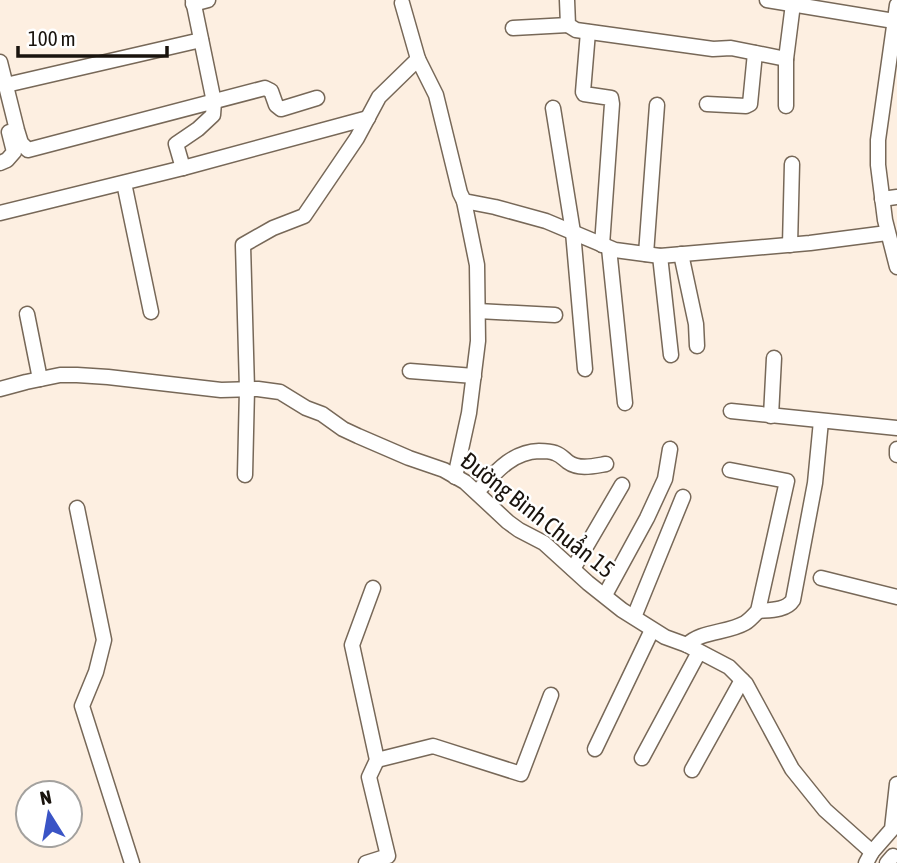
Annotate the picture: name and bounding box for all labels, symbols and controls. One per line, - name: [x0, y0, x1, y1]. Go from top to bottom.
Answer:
- scale bar: [18, 14, 166, 58]
- text: 100 m: [28, 26, 76, 50]
- street label: Đường Bình Chuẩn 15: [456, 445, 622, 583]
- north arrow: [14, 779, 84, 849]
- text: N: [38, 785, 53, 809]

